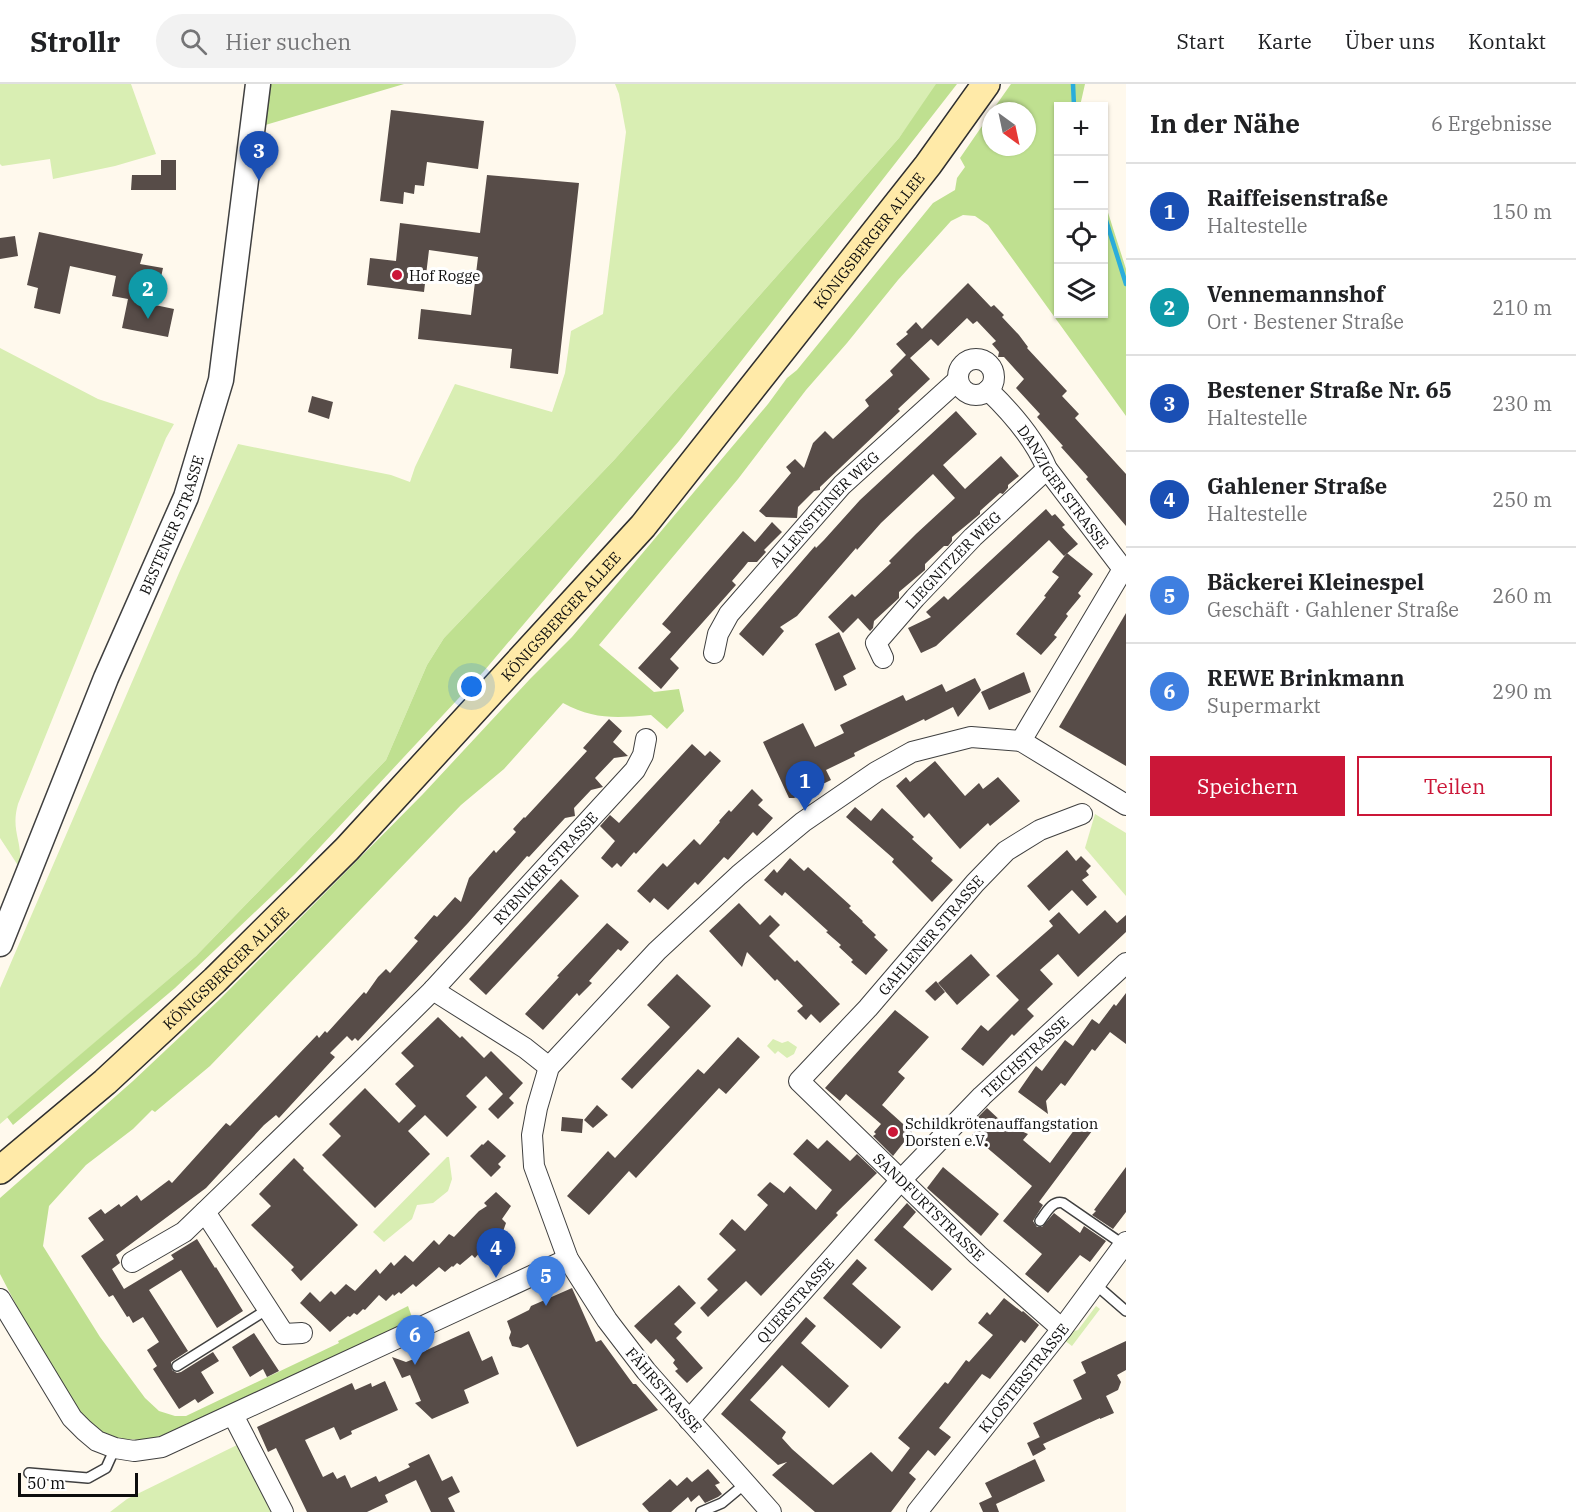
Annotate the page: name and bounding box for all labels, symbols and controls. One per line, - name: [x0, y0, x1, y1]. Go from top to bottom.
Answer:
- search box: [156, 14, 576, 68]
- text: Strollr: [30, 23, 120, 60]
- icon: search: [177, 25, 210, 58]
- text: Hier suchen: [225, 27, 351, 56]
- text: Start: [1176, 27, 1225, 55]
- text: Karte: [1258, 27, 1312, 55]
- text: Über uns: [1345, 27, 1435, 55]
- text: Kontakt: [1468, 27, 1546, 55]
- north arrow: [982, 102, 1036, 156]
- map controls: [1054, 102, 1108, 318]
- button: +: [1054, 102, 1108, 156]
- text: In der Nähe: [1150, 106, 1300, 140]
- text: 6 Ergebnisse: [1431, 110, 1552, 137]
- pin: 3: [240, 132, 278, 181]
- button: −: [1054, 156, 1108, 210]
- street label: KÖNIGSBERGER ALLEE: [809, 168, 928, 312]
- text: Raiffeisenstraße: [1207, 183, 1388, 212]
- text: 1: [1164, 198, 1176, 225]
- text: 150 m: [1492, 198, 1552, 225]
- button: locate: [1054, 210, 1108, 264]
- text: Haltestelle: [1207, 212, 1308, 239]
- button: layers: [1054, 264, 1108, 318]
- place label: Hof Rogge: [409, 266, 480, 285]
- marker: Hof Rogge: [390, 268, 404, 282]
- pin: 2: [128, 270, 168, 319]
- text: Vennemannshof: [1207, 279, 1385, 308]
- text: 2: [1164, 294, 1176, 321]
- text: 210 m: [1492, 294, 1552, 321]
- text: Ort · Bestener Straße: [1207, 308, 1404, 335]
- text: Bestener Straße Nr. 65: [1207, 375, 1452, 404]
- text: 3: [1164, 390, 1176, 417]
- text: 230 m: [1492, 390, 1552, 417]
- text: Haltestelle: [1207, 404, 1308, 431]
- street label: DANZIGER STRASSE: [1014, 421, 1113, 552]
- street label: ALLENSTEINER WEG: [765, 447, 883, 571]
- street label: BESTENER STRASSE: [135, 453, 207, 597]
- text: Gahlener Straße: [1207, 471, 1387, 500]
- text: 4: [1164, 486, 1176, 513]
- text: 250 m: [1492, 486, 1552, 513]
- text: Haltestelle: [1207, 500, 1308, 527]
- street label: LIEGNITZER WEG: [901, 507, 1005, 612]
- street label: KÖNIGSBERGER ALLEE: [497, 547, 624, 685]
- text: Bäckerei Kleinespel: [1207, 567, 1424, 596]
- text: 5: [1164, 582, 1176, 609]
- text: 260 m: [1492, 582, 1552, 609]
- text: Geschäft · Gahlener Straße: [1207, 596, 1459, 623]
- text: REWE Brinkmann: [1207, 663, 1405, 692]
- your location: [457, 672, 486, 701]
- text: 6: [1164, 678, 1176, 705]
- text: 290 m: [1492, 678, 1552, 705]
- text: Supermarkt: [1207, 692, 1321, 719]
- button: Speichern: [1150, 756, 1345, 816]
- button: Teilen: [1357, 756, 1552, 816]
- pin: 1: [786, 762, 824, 811]
- street label: RYBNIKER STRASSE: [489, 808, 601, 928]
- street label: GAHLENER STRASSE: [874, 871, 987, 999]
- street label: KÖNIGSBERGER ALLEE: [158, 903, 293, 1033]
- street label: TEICHSTRASSE: [977, 1012, 1072, 1102]
- place label: Schildkrötenauffangstation Dorsten e.V.: [905, 1114, 1099, 1150]
- marker: Schildkrötenauffangstation Dorsten e.V.: [886, 1125, 900, 1139]
- street label: SANDFURTSTRASSE: [869, 1149, 989, 1265]
- pin: 4: [476, 1228, 516, 1278]
- street label: QUERSTRASSE: [752, 1253, 838, 1347]
- pin: 5: [526, 1256, 566, 1306]
- pin: 6: [396, 1316, 434, 1365]
- street label: KLOSTERSTRASSE: [974, 1319, 1072, 1437]
- street label: FÄHRSTRASSE: [622, 1343, 706, 1437]
- scale bar: [18, 1470, 138, 1498]
- text: 50 m: [27, 1473, 65, 1493]

